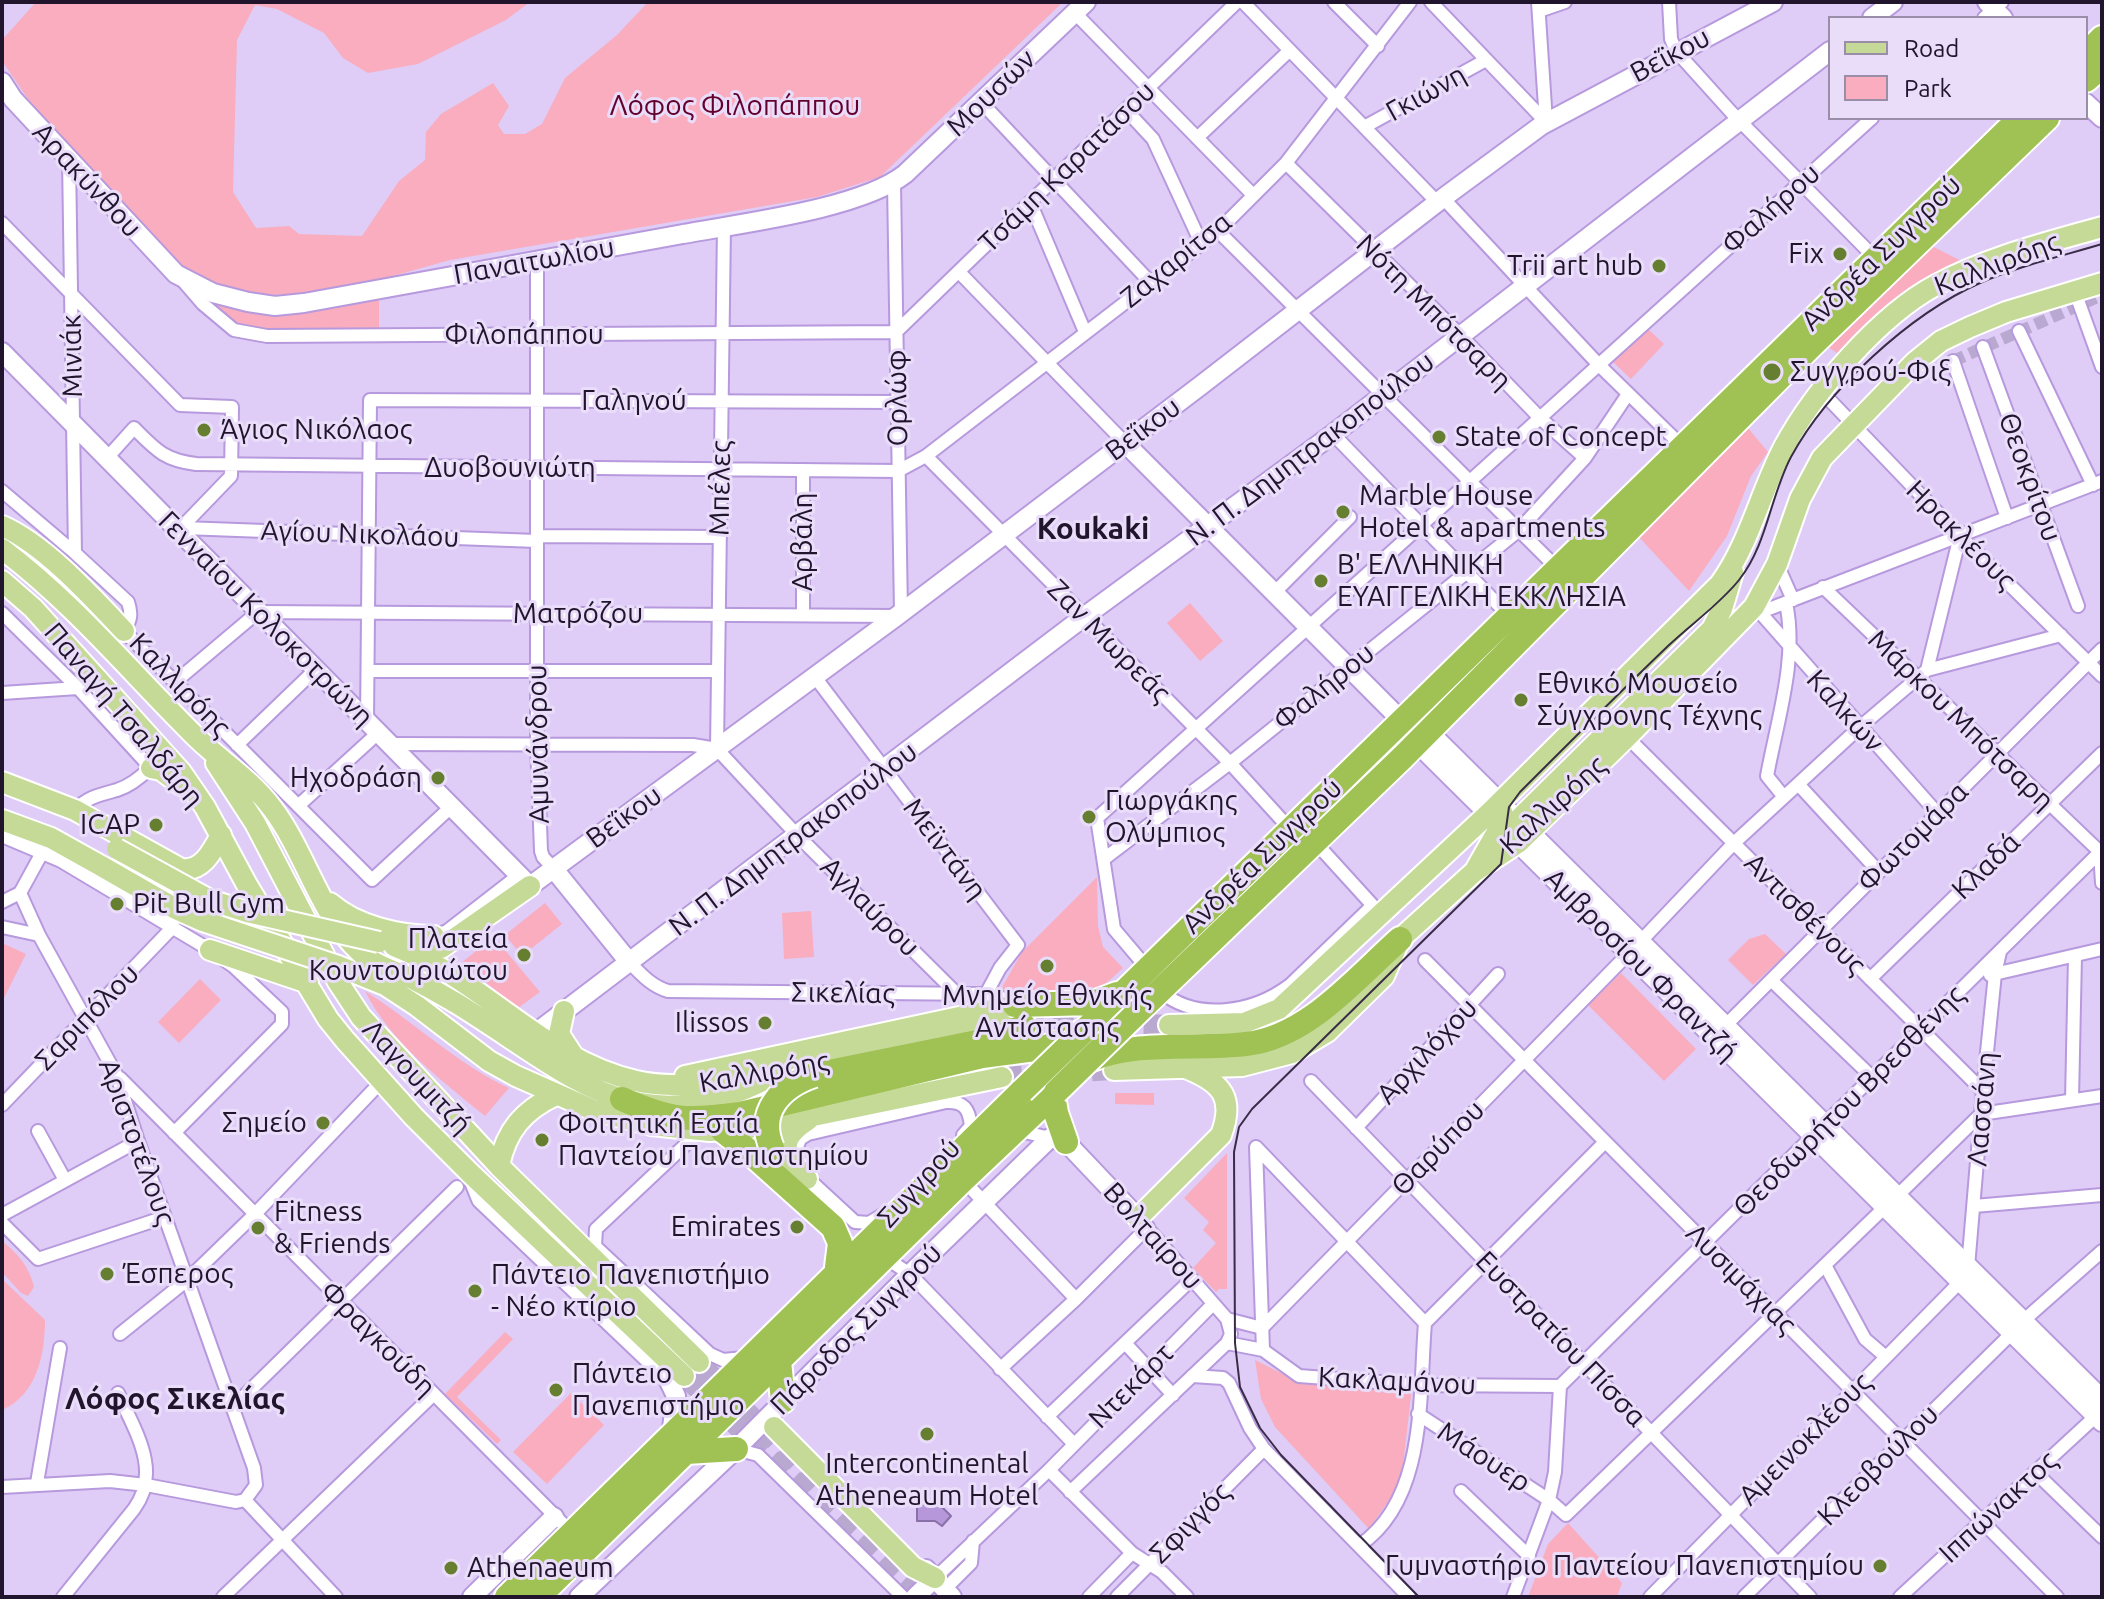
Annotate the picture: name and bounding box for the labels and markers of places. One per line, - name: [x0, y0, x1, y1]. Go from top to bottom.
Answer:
- place label: Fix: [1788, 237, 1824, 271]
- marker: Fix: [1831, 245, 1849, 263]
- place label: Trii art hub: [1507, 249, 1643, 283]
- marker: Trii art hub: [1650, 257, 1668, 275]
- place label: Συγγρού-Φιξ: [1790, 355, 1951, 389]
- marker: Συγγρού-Φιξ: [1761, 361, 1783, 383]
- place label: Άγιος Νικόλαος: [220, 413, 412, 447]
- place label: State of Concept: [1455, 420, 1667, 454]
- marker: Άγιος Νικόλαος: [195, 421, 213, 439]
- marker: State of Concept: [1430, 428, 1448, 446]
- place label: Marble House Hotel & apartments: [1359, 479, 1605, 545]
- marker: Marble House Hotel & apartments: [1334, 503, 1352, 521]
- place label: Β' ΕΛΛΗΝΙΚΗ ΕΥΑΓΓΕΛΙΚΗ ΕΚΚΛΗΣΙΑ: [1337, 548, 1626, 614]
- marker: Β' ΕΛΛΗΝΙΚΗ ΕΥΑΓΓΕΛΙΚΗ ΕΚΚΛΗΣΙΑ: [1312, 572, 1330, 590]
- place label: Εθνικό Μουσείο Σύγχρονης Τέχνης: [1537, 667, 1762, 733]
- marker: Εθνικό Μουσείο Σύγχρονης Τέχνης: [1512, 691, 1530, 709]
- place label: Ηχοδράση: [290, 761, 422, 795]
- marker: Ηχοδράση: [429, 769, 447, 787]
- place label: Γιωργάκης Ολύμπιος: [1105, 784, 1237, 850]
- place label: ICAP: [80, 808, 140, 842]
- marker: Γιωργάκης Ολύμπιος: [1080, 808, 1098, 826]
- marker: ICAP: [147, 816, 165, 834]
- place label: Pit Bull Gym: [133, 887, 285, 921]
- marker: Pit Bull Gym: [108, 895, 126, 913]
- place label: Πλατεία Κουντουριώτου: [309, 922, 508, 988]
- marker: Πλατεία Κουντουριώτου: [515, 946, 533, 964]
- marker: Μνημείο Εθνικής Αντίστασης: [1038, 957, 1056, 975]
- place label: Μνημείο Εθνικής Αντίστασης: [942, 979, 1152, 1045]
- place label: Ilissos: [675, 1006, 749, 1040]
- marker: Ilissos: [756, 1014, 774, 1032]
- place label: Σημείο: [222, 1106, 307, 1140]
- place label: Φοιτητική Εστία Παντείου Πανεπιστημίου: [558, 1107, 869, 1173]
- marker: Σημείο: [314, 1114, 332, 1132]
- marker: Φοιτητική Εστία Παντείου Πανεπιστημίου: [533, 1131, 551, 1149]
- place label: Fitness & Friends: [274, 1195, 390, 1261]
- place label: Emirates: [671, 1210, 781, 1244]
- marker: Emirates: [788, 1218, 806, 1236]
- marker: Fitness & Friends: [249, 1219, 267, 1237]
- place label: Έσπερος: [123, 1257, 233, 1291]
- place label: Πάντειο Πανεπιστήμιο - Νέο κτίριο: [491, 1258, 770, 1324]
- marker: Έσπερος: [98, 1265, 116, 1283]
- marker: Πάντειο Πανεπιστήμιο - Νέο κτίριο: [466, 1282, 484, 1300]
- place label: Πάντειο Πανεπιστήμιο: [572, 1357, 745, 1423]
- marker: Πάντειο Πανεπιστήμιο: [547, 1381, 565, 1399]
- marker: Intercontinental Atheneaum Hotel: [918, 1425, 936, 1443]
- place label: Intercontinental Atheneaum Hotel: [816, 1447, 1038, 1513]
- place label: Γυμναστήριο Παντείου Πανεπιστημίου: [1385, 1549, 1864, 1583]
- place label: Athenaeum: [467, 1551, 614, 1585]
- marker: Γυμναστήριο Παντείου Πανεπιστημίου: [1871, 1557, 1889, 1575]
- marker: Athenaeum: [442, 1559, 460, 1577]

